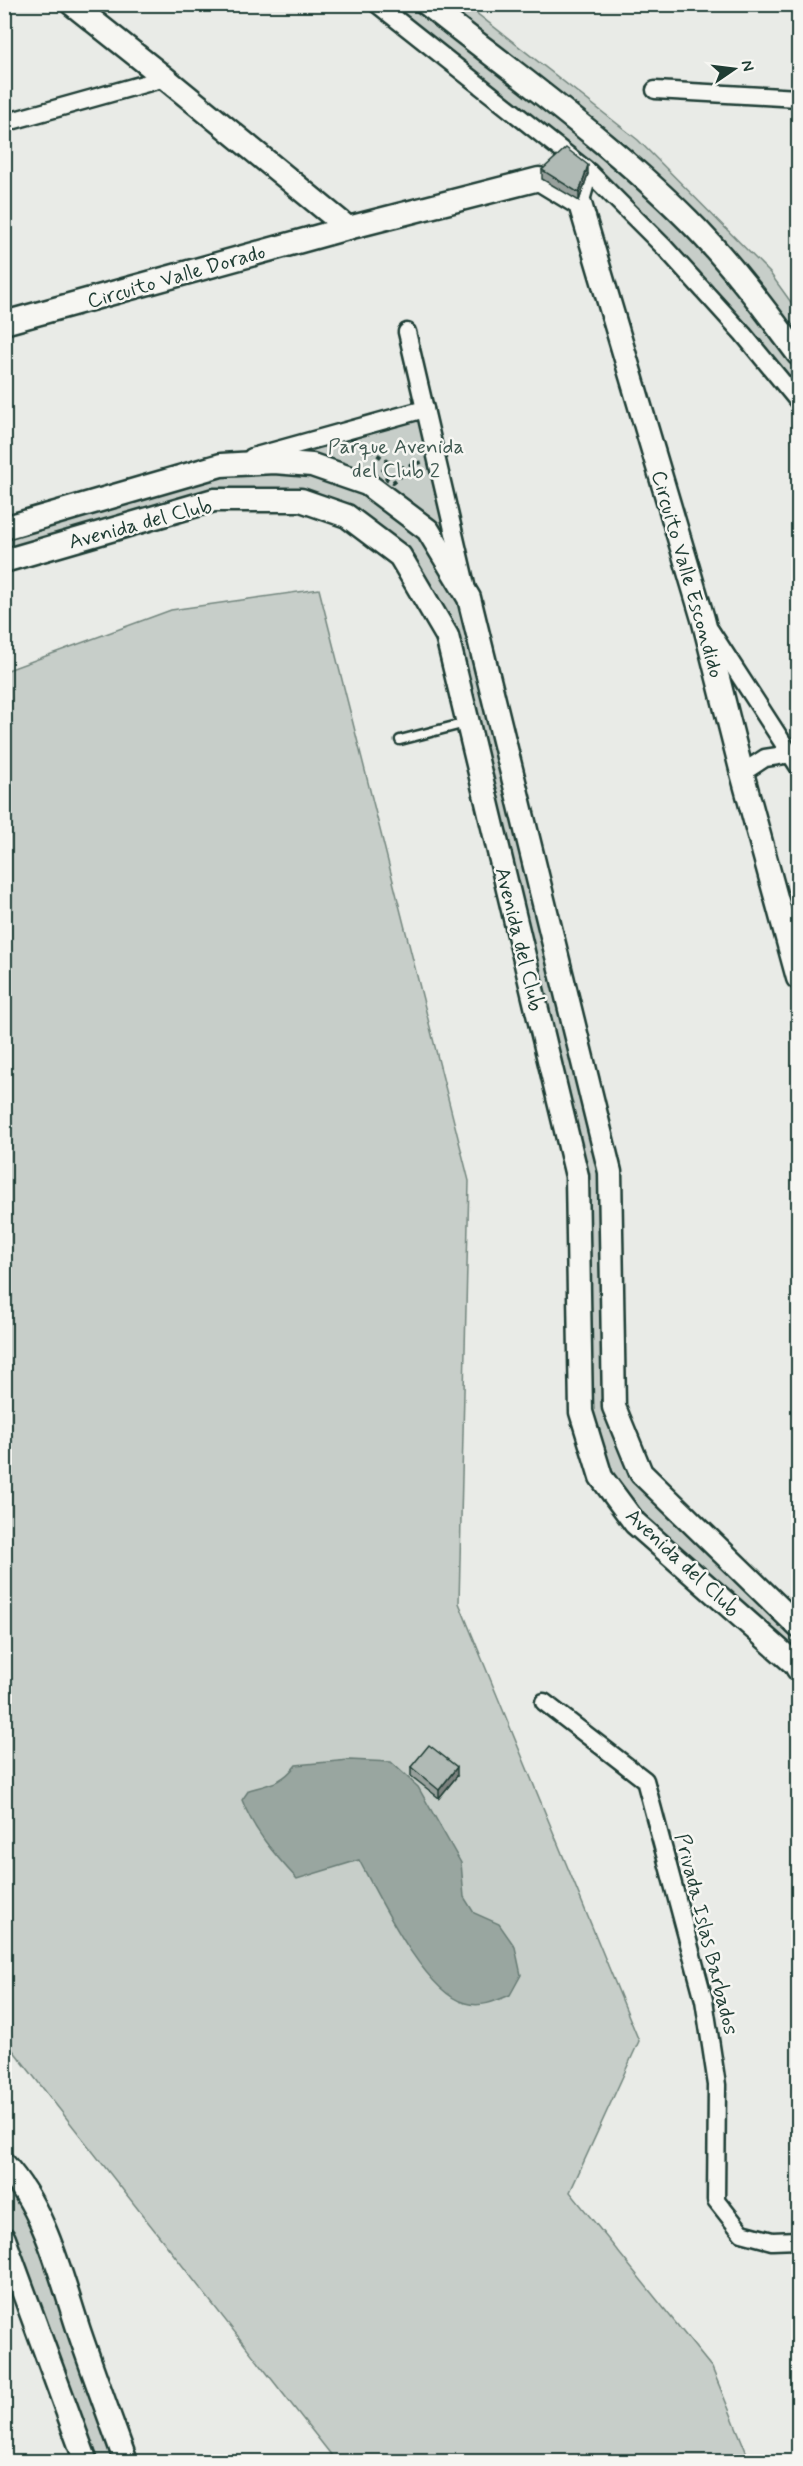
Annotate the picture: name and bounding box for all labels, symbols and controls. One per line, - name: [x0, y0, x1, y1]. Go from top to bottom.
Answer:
- north arrow: [704, 39, 764, 99]
- text: N: [736, 58, 759, 73]
- street label: Circuito Valle Dorado: [84, 238, 269, 316]
- park label: Parque Avenida del Club 2: [328, 433, 464, 485]
- street label: Circuito Valle Escondido: [644, 467, 730, 681]
- street label: Avenida del Club: [66, 491, 215, 557]
- street label: Avenida del Club: [488, 864, 550, 1014]
- street label: Avenida del Club: [619, 1502, 746, 1623]
- street label: Privada Islas Barbados: [667, 1831, 745, 2038]

